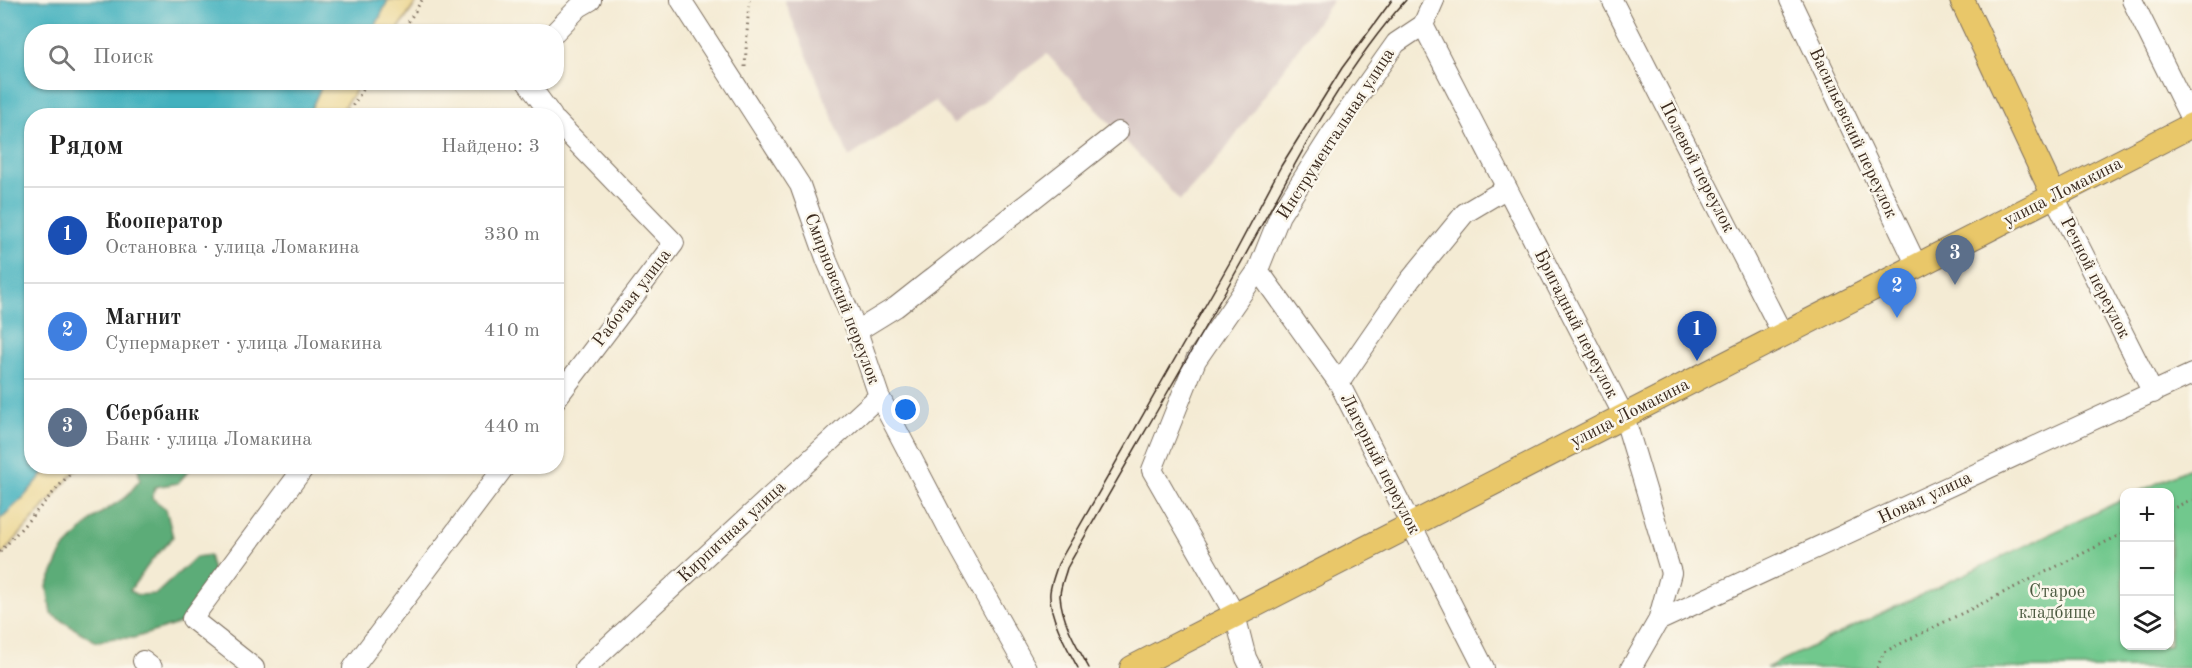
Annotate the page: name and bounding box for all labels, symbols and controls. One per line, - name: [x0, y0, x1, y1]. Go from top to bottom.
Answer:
- search box: [24, 24, 564, 90]
- icon: search: [45, 41, 78, 74]
- street label: Инструментальная улица: [1274, 45, 1398, 223]
- street label: Васильевский переулок: [1806, 45, 1900, 221]
- text: Поиск: [93, 46, 154, 68]
- street label: Полевой переулок: [1656, 99, 1738, 235]
- text: Рядом: [48, 134, 123, 160]
- text: Найдено: 3: [441, 137, 540, 157]
- street label: улица Ломакина: [2001, 154, 2125, 230]
- text: Кооператор: [105, 211, 223, 233]
- street label: Смирновский переулок: [801, 211, 883, 387]
- street label: Речной переулок: [2057, 215, 2133, 341]
- text: 1: [62, 225, 73, 245]
- text: 330 m: [484, 225, 540, 245]
- pin: 3: [1936, 236, 1974, 285]
- text: Остановка · улица Ломакина: [105, 238, 360, 258]
- street label: Рабочая улица: [590, 246, 675, 350]
- street label: Бригадный переулок: [1531, 247, 1621, 401]
- pin: 2: [1878, 268, 1916, 318]
- text: Магнит: [105, 307, 181, 329]
- pin: 1: [1678, 312, 1716, 361]
- text: 2: [62, 321, 73, 341]
- text: 410 m: [484, 321, 540, 341]
- text: Супермаркет · улица Ломакина: [105, 334, 382, 354]
- street label: улица Ломакина: [1568, 375, 1692, 451]
- street label: Лагерный переулок: [1337, 391, 1423, 537]
- your location: [891, 395, 920, 424]
- text: Сбербанк: [105, 403, 199, 425]
- text: 3: [62, 417, 73, 437]
- text: 440 m: [484, 417, 540, 437]
- text: Банк · улица Ломакина: [105, 430, 312, 450]
- street label: Новая улица: [1875, 468, 1975, 528]
- street label: Кирпичная улица: [675, 478, 789, 586]
- map controls: [2120, 488, 2174, 650]
- button: +: [2120, 488, 2174, 542]
- button: −: [2120, 542, 2174, 596]
- park label: Старое кладбище: [2019, 583, 2095, 622]
- button: layers: [2120, 596, 2174, 650]

